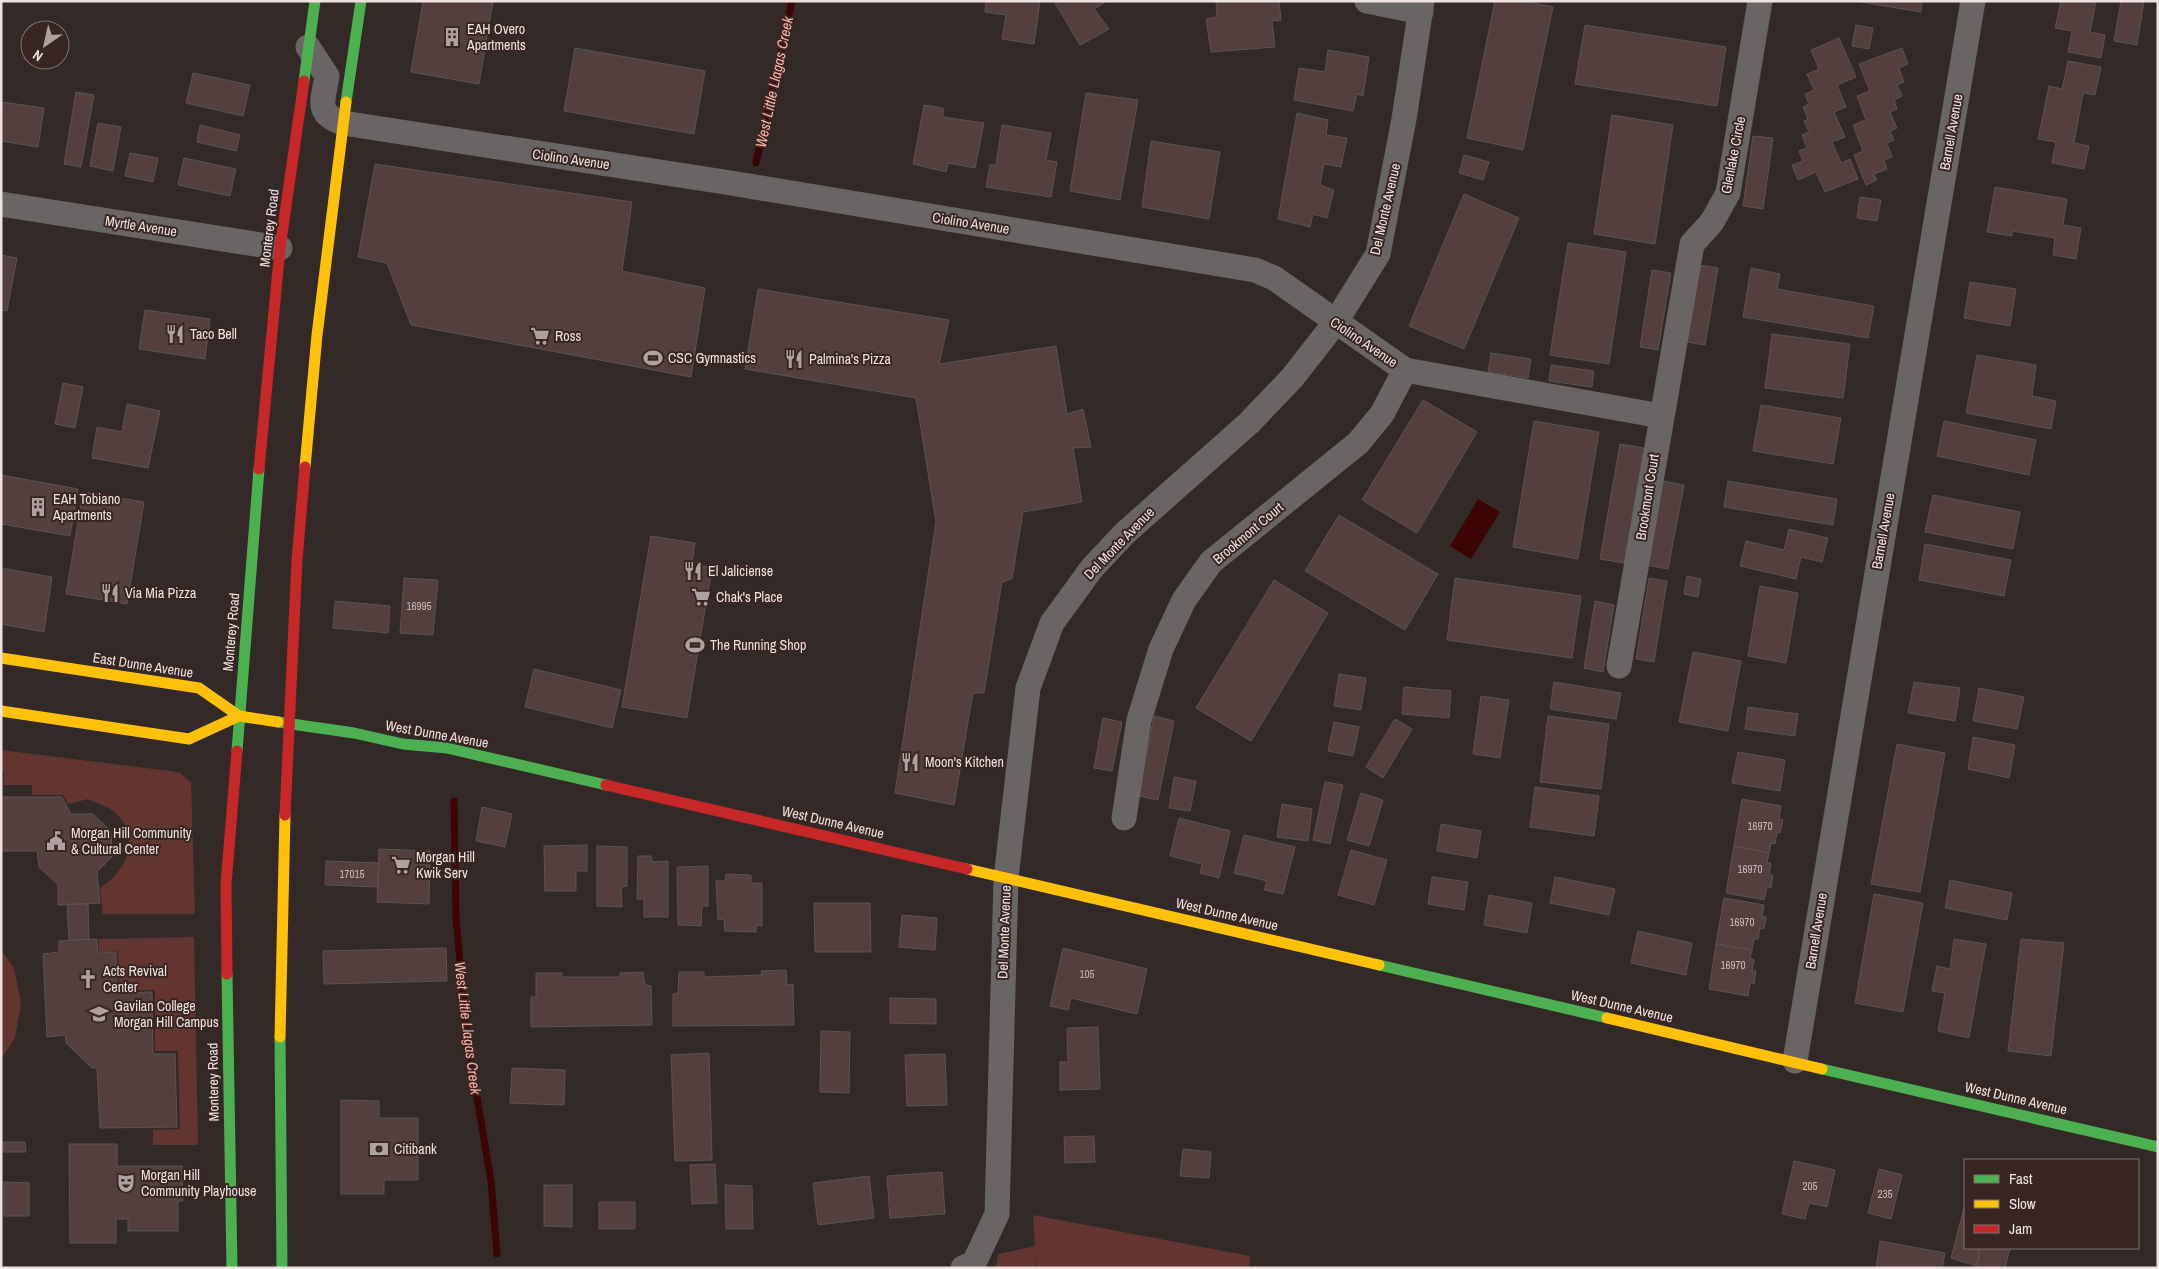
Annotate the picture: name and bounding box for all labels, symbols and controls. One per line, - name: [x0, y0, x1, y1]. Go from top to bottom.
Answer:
- water label: West Little Llagas Creek: [750, 14, 798, 150]
- north arrow: [20, 20, 70, 70]
- place label: EAH Overo Apartments: [466, 20, 526, 54]
- building icon: EAH Overo Apartments: [441, 26, 463, 48]
- text: N: [29, 46, 46, 66]
- street label: Barnell Avenue: [1935, 93, 1967, 171]
- street label: Glenlake Circle: [1717, 115, 1749, 195]
- street label: Ciolino Avenue: [531, 145, 611, 173]
- street label: Del Monte Avenue: [1366, 161, 1404, 257]
- street label: Monterey Road: [255, 188, 283, 268]
- street label: Ciolino Avenue: [931, 208, 1011, 238]
- street label: Myrtle Avenue: [104, 211, 178, 241]
- street label: Ciolino Avenue: [1327, 313, 1401, 371]
- restaurant icon: Taco Bell: [164, 323, 186, 345]
- place label: Taco Bell: [190, 325, 237, 343]
- supermarket icon: Ross: [529, 325, 551, 347]
- place label: Ross: [555, 327, 581, 345]
- sports icon: CSC Gymnastics: [642, 347, 664, 369]
- restaurant icon: Palmina's Pizza: [783, 348, 805, 370]
- place label: CSC Gymnastics: [668, 349, 756, 367]
- place label: Palmina's Pizza: [809, 350, 892, 368]
- street label: Brookmont Court: [1631, 453, 1663, 541]
- place label: EAH Tobiano Apartments: [52, 490, 120, 524]
- street label: Barnell Avenue: [1867, 492, 1899, 570]
- building icon: EAH Tobiano Apartments: [27, 496, 49, 518]
- street label: Brookmont Court: [1209, 498, 1287, 568]
- street label: Del Monte Avenue: [1080, 503, 1158, 583]
- restaurant icon: El Jaliciense: [682, 560, 704, 582]
- place label: El Jaliciense: [708, 562, 773, 580]
- restaurant icon: Via Mia Pizza: [99, 582, 121, 604]
- place label: Via Mia Pizza: [125, 584, 197, 602]
- supermarket icon: Chak's Place: [690, 586, 712, 608]
- place label: Chak's Place: [716, 588, 783, 606]
- street label: Monterey Road: [219, 592, 243, 672]
- house number: 16995: [406, 599, 432, 613]
- sports icon: The Running Shop: [684, 634, 706, 656]
- place label: The Running Shop: [710, 636, 806, 654]
- street label: East Dunne Avenue: [92, 648, 194, 682]
- street label: West Dunne Avenue: [384, 716, 490, 752]
- restaurant icon: Moon's Kitchen: [899, 751, 921, 773]
- place label: Moon's Kitchen: [925, 753, 1004, 771]
- street label: West Dunne Avenue: [780, 802, 886, 842]
- house number: 16970: [1747, 819, 1773, 833]
- place label: Morgan Hill Community & Cultural Center: [71, 824, 192, 858]
- public building icon: Morgan Hill Community & Cultural Center: [45, 830, 67, 852]
- place label: Morgan Hill Kwik Serv: [416, 848, 475, 882]
- supermarket icon: Morgan Hill Kwik Serv: [390, 854, 412, 876]
- house number: 16970: [1737, 862, 1763, 876]
- house number: 17015: [339, 867, 365, 881]
- street label: Del Monte Avenue: [993, 885, 1015, 979]
- street label: Barnell Avenue: [1801, 892, 1831, 970]
- street label: West Dunne Avenue: [1174, 894, 1280, 934]
- house number: 16970: [1729, 915, 1755, 929]
- house number: 16970: [1720, 958, 1746, 972]
- water label: West Little Llagas Creek: [449, 960, 487, 1096]
- place label: Acts Revival Center: [102, 962, 167, 996]
- house number: 105: [1079, 967, 1095, 981]
- church icon: Acts Revival Center: [77, 968, 99, 990]
- street label: West Dunne Avenue: [1569, 986, 1675, 1026]
- place label: Gavilan College Morgan Hill Campus: [114, 997, 219, 1031]
- school or university icon: Gavilan College Morgan Hill Campus: [88, 1003, 110, 1025]
- street label: Monterey Road: [203, 1043, 223, 1121]
- street label: West Dunne Avenue: [1963, 1078, 2069, 1118]
- bank icon: Citibank: [368, 1138, 390, 1160]
- place label: Citibank: [394, 1140, 437, 1158]
- legend: [1964, 1159, 2139, 1249]
- place label: Morgan Hill Community Playhouse: [141, 1166, 257, 1200]
- text: Fast: [2009, 1168, 2033, 1189]
- theatre icon: Morgan Hill Community Playhouse: [115, 1172, 137, 1194]
- house number: 205: [1802, 1179, 1818, 1193]
- house number: 235: [1877, 1187, 1893, 1201]
- text: Slow: [2009, 1193, 2036, 1214]
- text: Jam: [2009, 1218, 2032, 1239]

